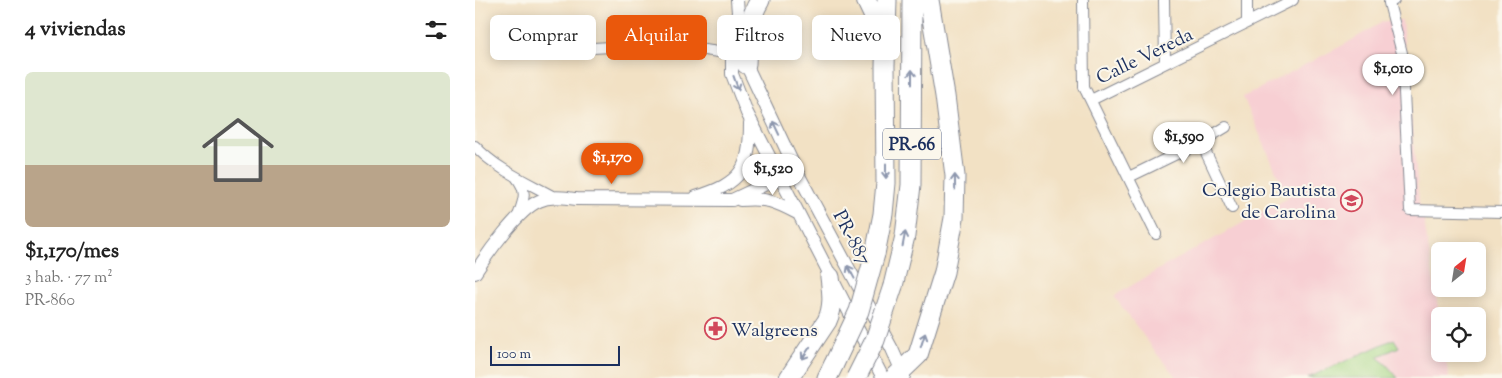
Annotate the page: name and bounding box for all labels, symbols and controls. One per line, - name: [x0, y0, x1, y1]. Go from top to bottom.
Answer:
- text: 4 viviendas: [25, 15, 126, 45]
- chip: Comprar: [490, 15, 596, 60]
- chip: Alquilar: [606, 15, 707, 60]
- chip: Filtros: [717, 15, 802, 60]
- chip: Nuevo: [812, 15, 900, 60]
- icon: filters: [422, 16, 450, 44]
- street label: Calle Vereda: [1092, 22, 1198, 92]
- pin: $1,010: [1352, 54, 1434, 96]
- text: $1,010: [1373, 58, 1413, 81]
- one-way arrow: [907, 69, 917, 85]
- one-way arrow: [732, 75, 741, 90]
- icon: home: [193, 105, 283, 195]
- one-way arrow: [771, 121, 780, 136]
- pin: $1,590: [1143, 121, 1225, 164]
- text: $1,590: [1164, 126, 1204, 149]
- road number: PR-66: [883, 128, 941, 160]
- pin: $1,170: [571, 142, 653, 185]
- text: $1,170: [592, 147, 632, 170]
- pin: $1,520: [732, 154, 814, 196]
- text: $1,520: [753, 158, 793, 181]
- one-way arrow: [881, 162, 891, 179]
- one-way arrow: [950, 174, 960, 190]
- place label: Colegio Bautista de Carolina: [1202, 178, 1336, 227]
- school or university icon: Colegio Bautista de Carolina: [1340, 188, 1364, 212]
- street label: PR-887: [825, 206, 877, 271]
- one-way arrow: [900, 231, 909, 247]
- text: $1,170/mes: [25, 237, 119, 267]
- north arrow: [1431, 242, 1486, 298]
- map controls: [1431, 242, 1486, 362]
- one-way arrow: [845, 266, 855, 280]
- text: 3 hab. · 77 m²: [25, 267, 113, 290]
- text: PR-860: [25, 290, 75, 313]
- button: locate: [1431, 307, 1486, 362]
- pharmacy icon: Walgreens: [703, 317, 727, 341]
- place label: Walgreens: [731, 318, 818, 345]
- one-way arrow: [918, 332, 928, 348]
- scale bar: [490, 343, 620, 366]
- text: 100 m: [497, 345, 531, 365]
- one-way arrow: [801, 346, 811, 360]

